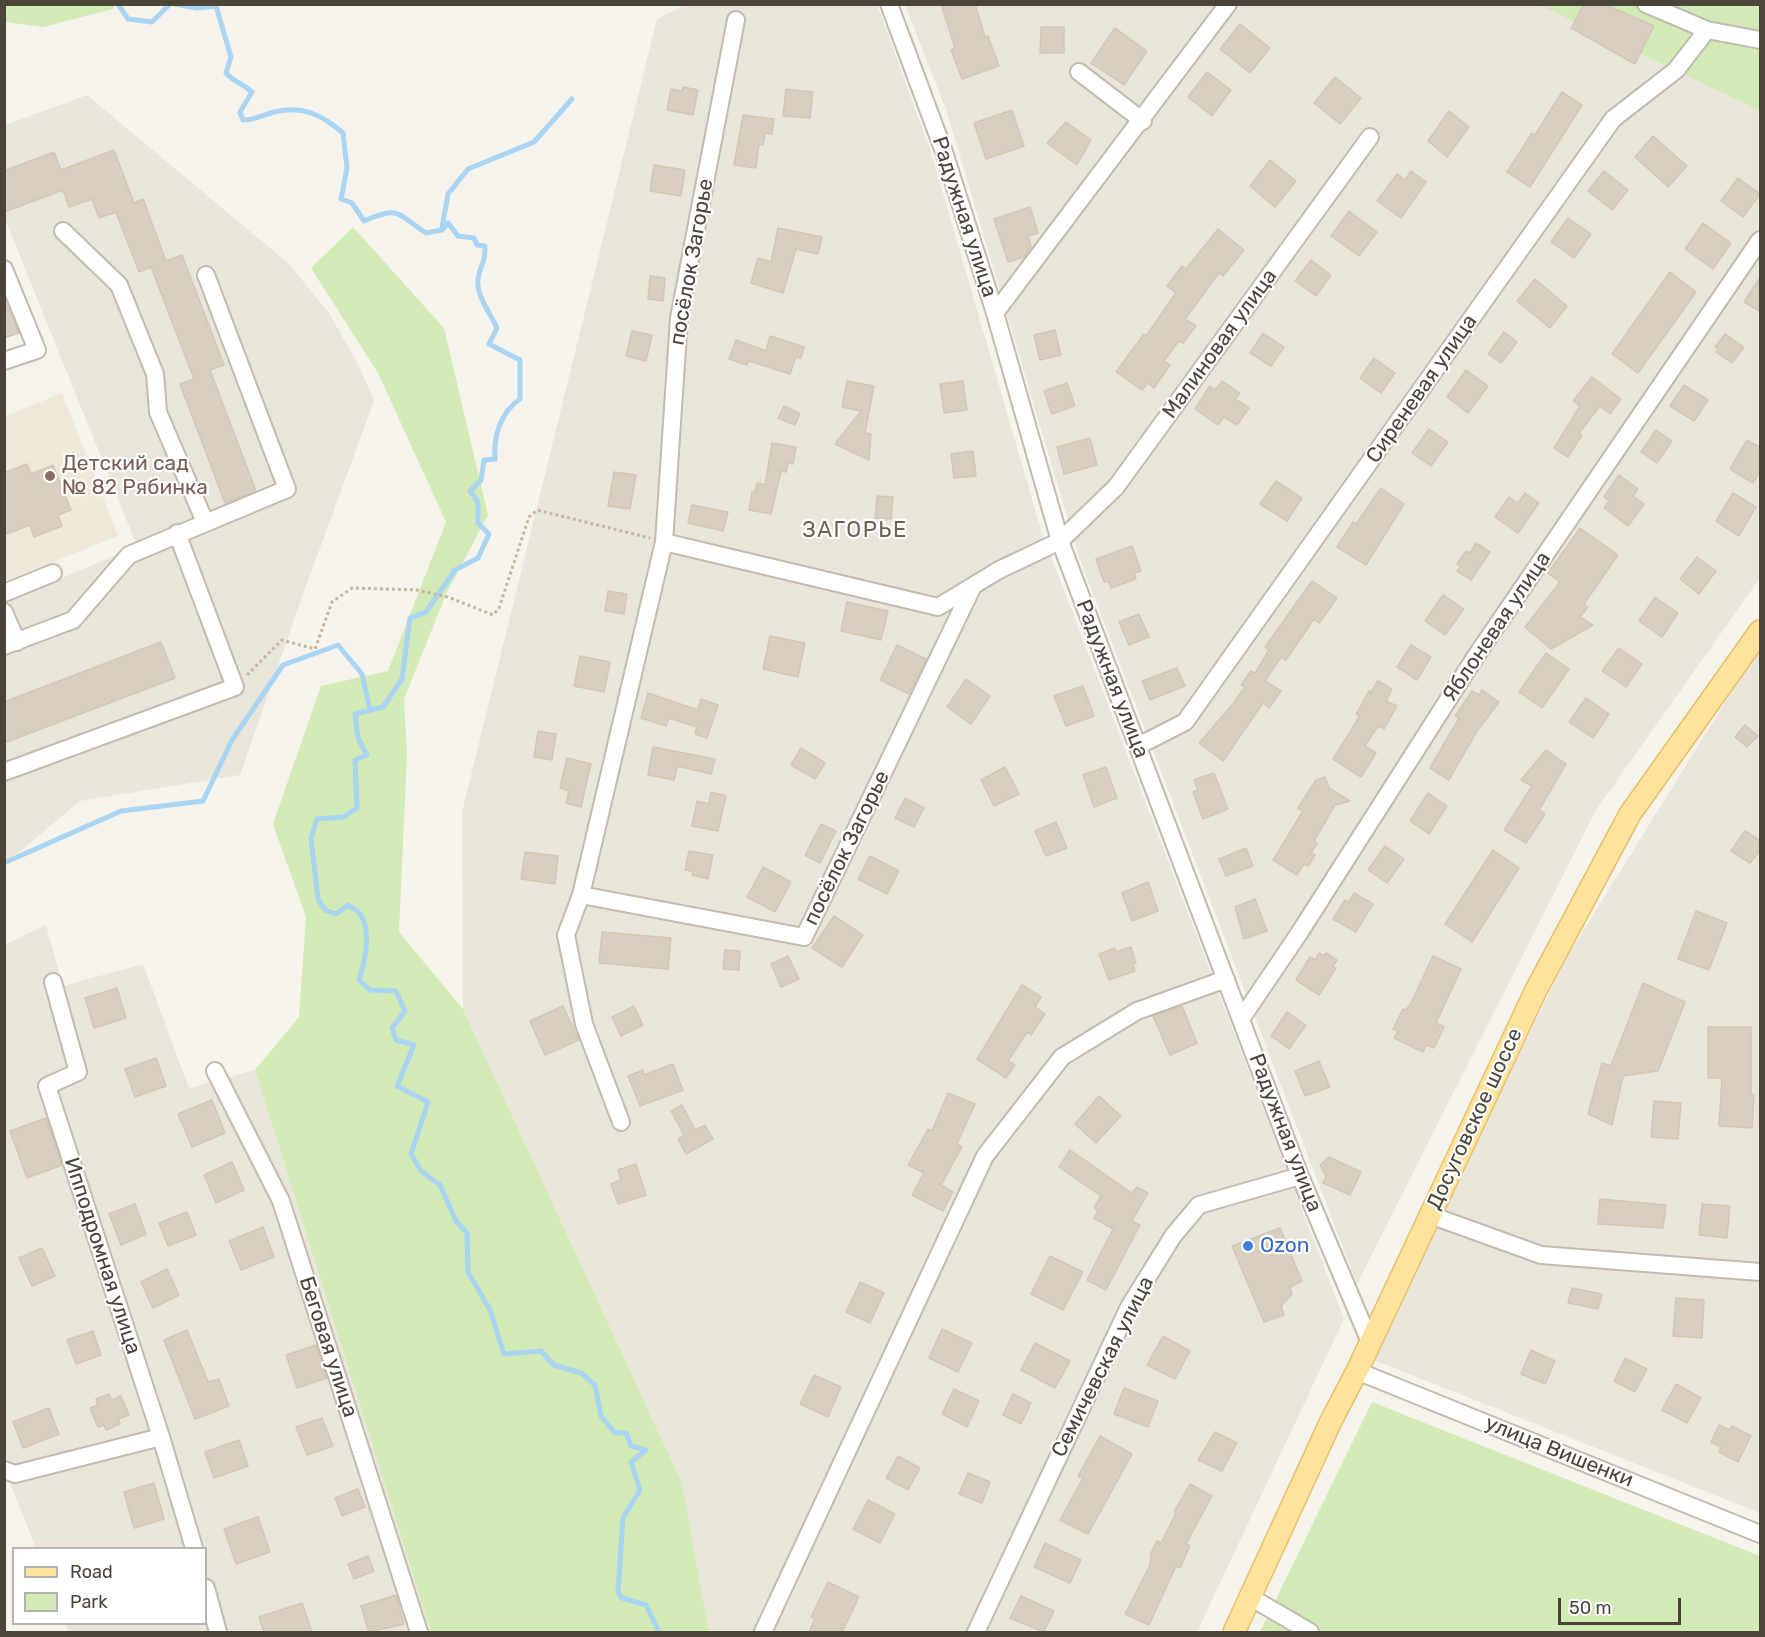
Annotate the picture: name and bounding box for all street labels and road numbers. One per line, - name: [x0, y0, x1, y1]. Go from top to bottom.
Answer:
- street label: Радужная улица: [926, 134, 1002, 300]
- street label: посёлок Загорье: [665, 177, 719, 347]
- street label: Малиновая улица: [1157, 264, 1283, 424]
- street label: Сиреневая улица: [1361, 310, 1483, 468]
- street label: Яблоневая улица: [1438, 547, 1556, 707]
- street label: Радужная улица: [1070, 596, 1154, 762]
- street label: посёлок Загорье: [799, 767, 895, 929]
- street label: Досуговское шоссе: [1422, 1024, 1528, 1214]
- street label: Радужная улица: [1243, 1050, 1327, 1216]
- street label: Ипподромная улица: [58, 1154, 146, 1358]
- street label: Семичевская улица: [1047, 1272, 1159, 1462]
- street label: Беговая улица: [293, 1273, 363, 1421]
- street label: улица Вишенки: [1481, 1411, 1637, 1493]

